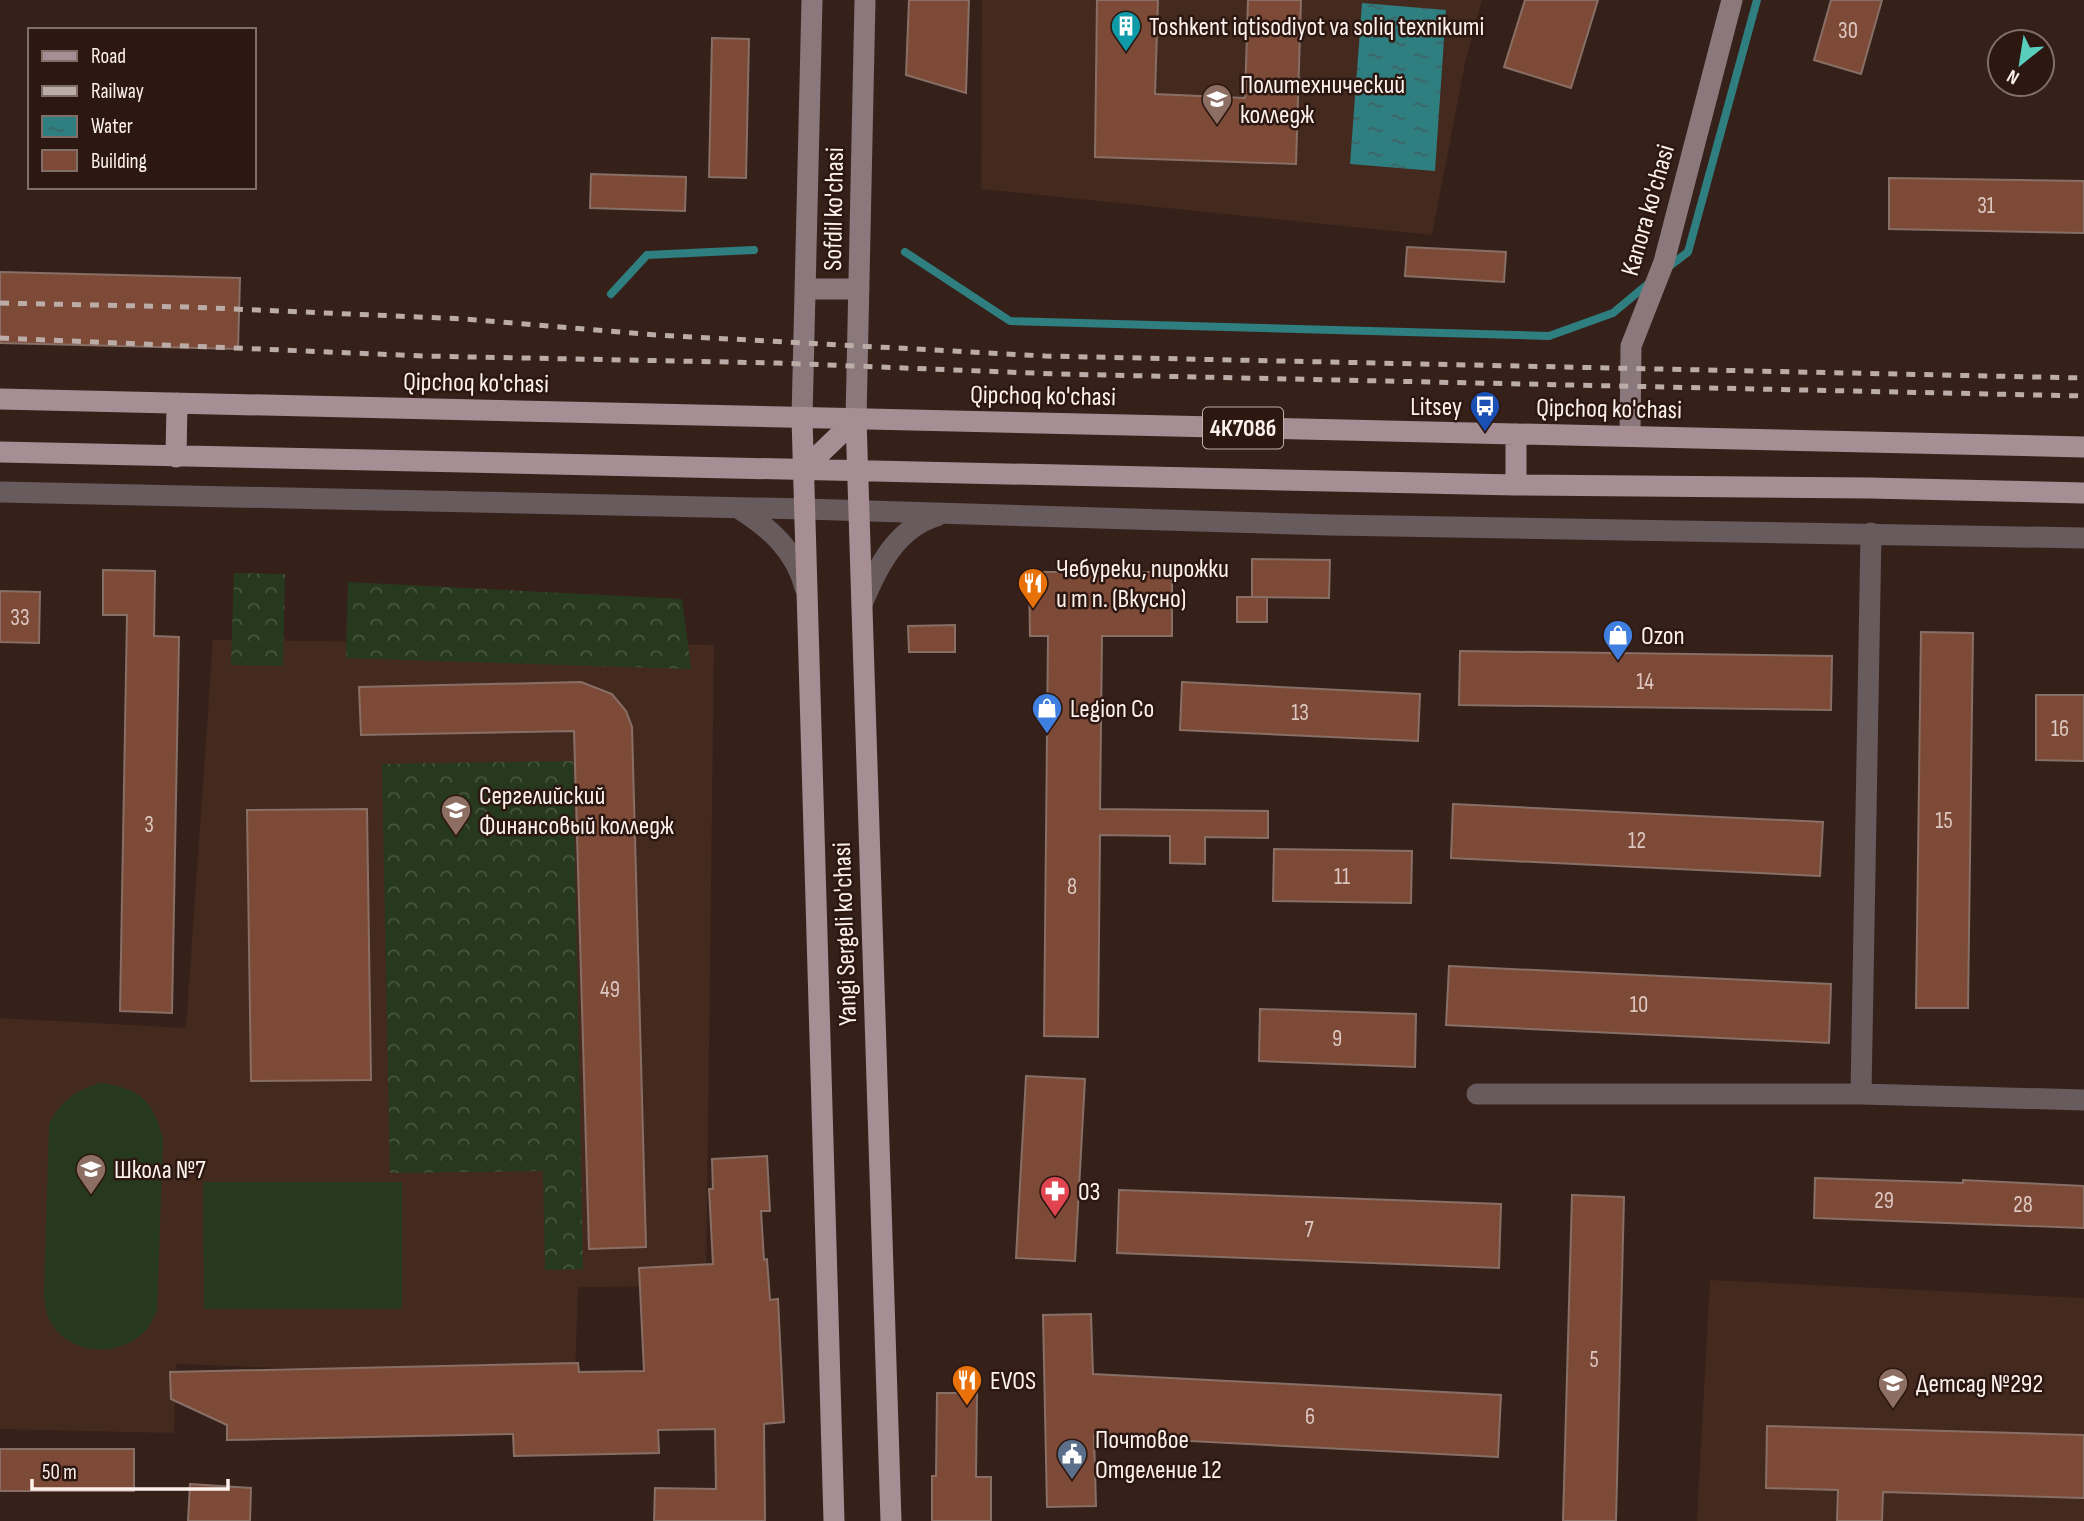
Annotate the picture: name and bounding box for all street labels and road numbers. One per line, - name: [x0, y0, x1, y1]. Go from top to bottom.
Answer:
- street label: Kanora ko'chasi: [1615, 141, 1682, 279]
- street label: Sofdil ko'chasi: [818, 147, 851, 271]
- street label: Qipchoq ko'chasi: [403, 367, 549, 400]
- street label: Qipchoq ko'chasi: [970, 380, 1116, 413]
- street label: Qipchoq ko'chasi: [1536, 393, 1682, 426]
- road number: 4К708б: [1203, 408, 1283, 448]
- street label: Yangi Sergeli ko'chasi: [827, 842, 864, 1026]

